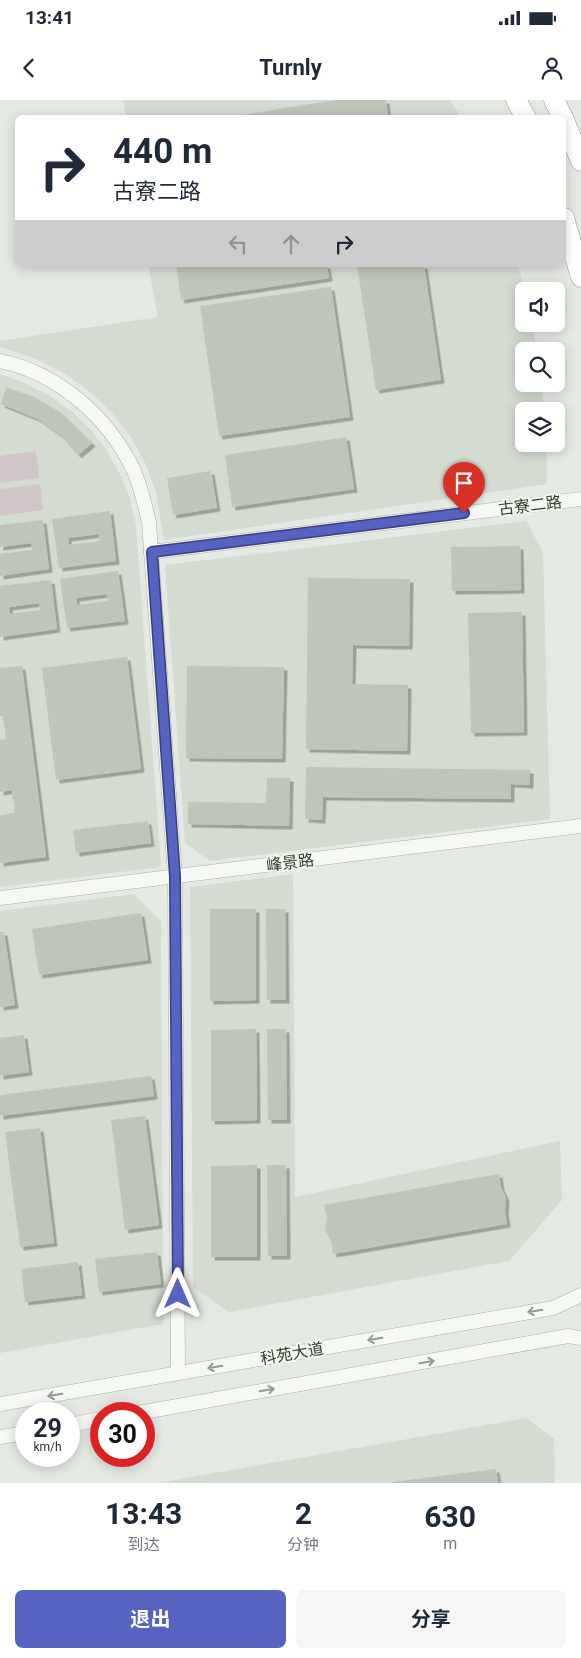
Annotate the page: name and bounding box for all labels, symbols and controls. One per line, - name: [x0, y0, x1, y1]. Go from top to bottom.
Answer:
- text: 13:41: [25, 6, 74, 29]
- icon: back: [15, 54, 43, 82]
- icon: person: [538, 54, 566, 82]
- text: Turnly: [259, 55, 322, 80]
- text: 440 m: [113, 131, 212, 172]
- icon: right: [30, 135, 95, 200]
- text: 古寮二路: [113, 179, 201, 204]
- icon: left: [224, 230, 252, 258]
- icon: ahead: [277, 230, 305, 258]
- icon: right: [330, 230, 358, 258]
- map controls: [515, 282, 565, 452]
- button: sound: [515, 282, 565, 332]
- button: search: [515, 342, 565, 392]
- button: layers: [515, 402, 565, 452]
- pin: [443, 462, 485, 513]
- icon: arrive: [450, 469, 478, 497]
- street label: 古寮二路: [497, 492, 563, 519]
- street label: 峰景路: [265, 850, 315, 875]
- position arrow: [151, 1267, 203, 1319]
- one-way arrow: [528, 1306, 544, 1316]
- one-way arrow: [368, 1334, 384, 1344]
- street label: 科苑大道: [259, 1339, 325, 1368]
- one-way arrow: [419, 1356, 435, 1366]
- one-way arrow: [208, 1362, 224, 1372]
- one-way arrow: [259, 1385, 275, 1395]
- one-way arrow: [47, 1390, 63, 1400]
- speed limit sign: 30: [90, 1402, 155, 1467]
- text: 29: [33, 1414, 62, 1443]
- text: km/h: [33, 1440, 62, 1454]
- text: 13:43: [105, 1496, 182, 1531]
- text: 2: [295, 1496, 312, 1531]
- text: 630: [424, 1499, 476, 1534]
- text: m: [443, 1534, 457, 1553]
- text: 到达: [128, 1535, 160, 1554]
- text: 分钟: [287, 1535, 319, 1554]
- button: 退出: [15, 1590, 286, 1648]
- button: 分享: [296, 1590, 566, 1648]

